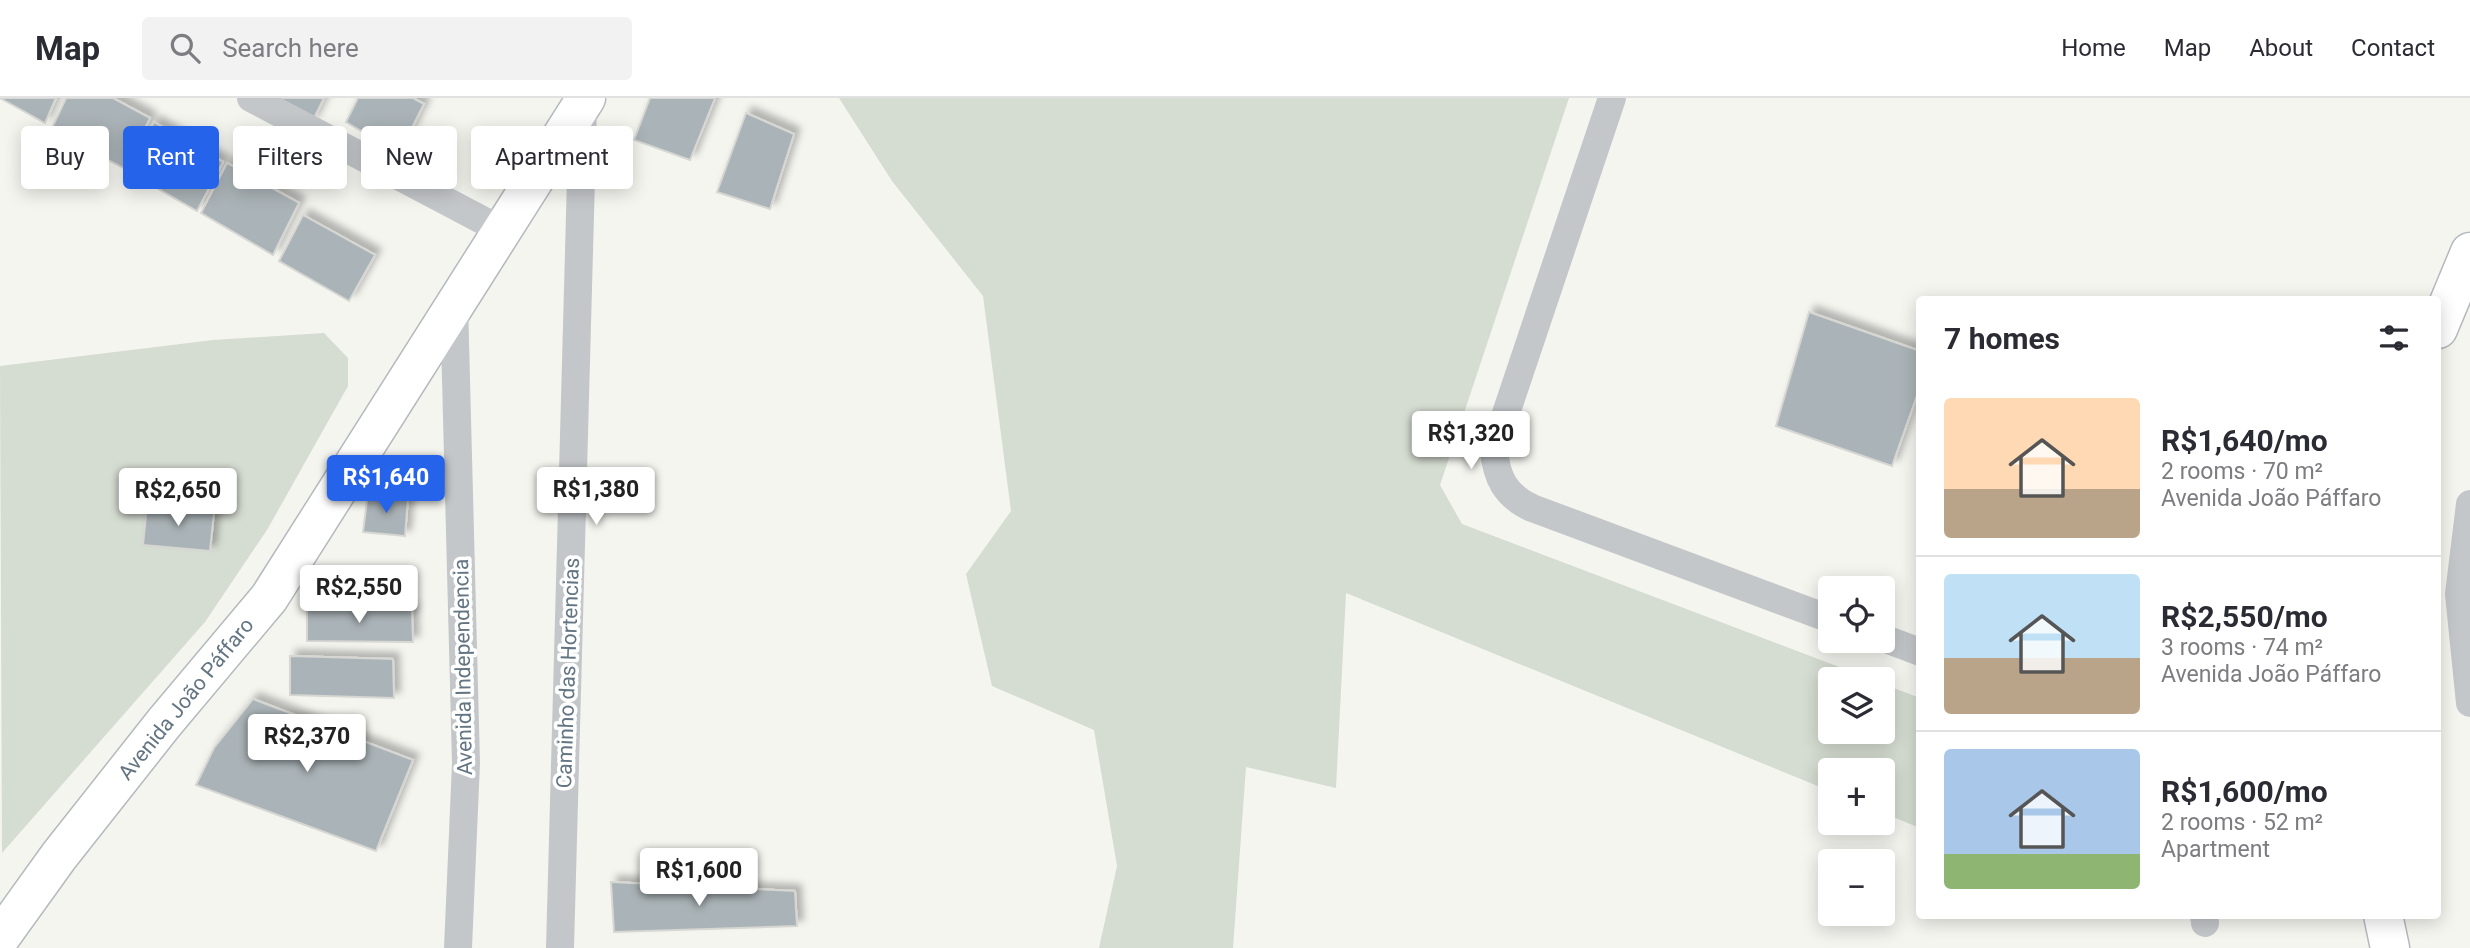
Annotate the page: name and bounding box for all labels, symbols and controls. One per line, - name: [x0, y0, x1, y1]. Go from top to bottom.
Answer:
- search box: [142, 17, 632, 80]
- text: Map: [35, 29, 100, 68]
- icon: search: [166, 29, 204, 67]
- text: Search here: [222, 33, 359, 63]
- text: Home: [2061, 34, 2126, 62]
- text: Map: [2164, 34, 2211, 62]
- text: About: [2249, 34, 2313, 62]
- text: Contact: [2351, 34, 2435, 62]
- chip: Buy: [21, 126, 109, 189]
- chip: Rent: [123, 126, 219, 189]
- chip: Filters: [233, 126, 347, 189]
- chip: New: [361, 126, 457, 189]
- chip: Apartment: [471, 126, 633, 189]
- icon: filters: [2375, 319, 2413, 357]
- text: 7 homes: [1944, 321, 2060, 356]
- pin: R$1,320: [1406, 412, 1536, 471]
- text: R$1,320: [1428, 420, 1514, 447]
- text: R$1,640/mo: [2161, 423, 2328, 458]
- icon: home: [2000, 426, 2084, 510]
- pin: R$1,640: [321, 456, 451, 515]
- text: 2 rooms · 70 m²: [2161, 458, 2323, 485]
- text: R$1,640: [343, 464, 429, 491]
- pin: R$2,650: [113, 468, 243, 528]
- pin: R$1,380: [531, 468, 661, 527]
- text: R$1,380: [553, 476, 639, 503]
- text: R$2,650: [135, 477, 221, 504]
- text: Avenida João Páffaro: [2161, 485, 2381, 512]
- street label: Caminho das Hortencias: [552, 557, 584, 789]
- street label: Avenida Independencia: [449, 559, 477, 775]
- pin: R$2,550: [294, 566, 424, 625]
- text: R$2,550: [316, 574, 402, 601]
- map controls: [1818, 576, 1895, 926]
- button: locate: [1818, 576, 1895, 653]
- text: R$2,550/mo: [2161, 599, 2328, 634]
- icon: home: [2000, 602, 2084, 686]
- street label: Avenida João Páffaro: [113, 613, 259, 785]
- text: 3 rooms · 74 m²: [2161, 634, 2323, 661]
- text: Avenida João Páffaro: [2161, 661, 2381, 688]
- button: layers: [1818, 667, 1895, 744]
- pin: R$2,370: [242, 714, 372, 774]
- text: R$2,370: [264, 723, 350, 750]
- button: +: [1818, 758, 1895, 835]
- text: R$1,600/mo: [2161, 774, 2328, 809]
- icon: home: [2000, 777, 2084, 861]
- text: 2 rooms · 52 m²: [2161, 809, 2323, 836]
- text: Apartment: [2161, 836, 2270, 863]
- pin: R$1,600: [634, 848, 764, 908]
- button: −: [1818, 849, 1895, 926]
- text: R$1,600: [656, 857, 742, 884]

